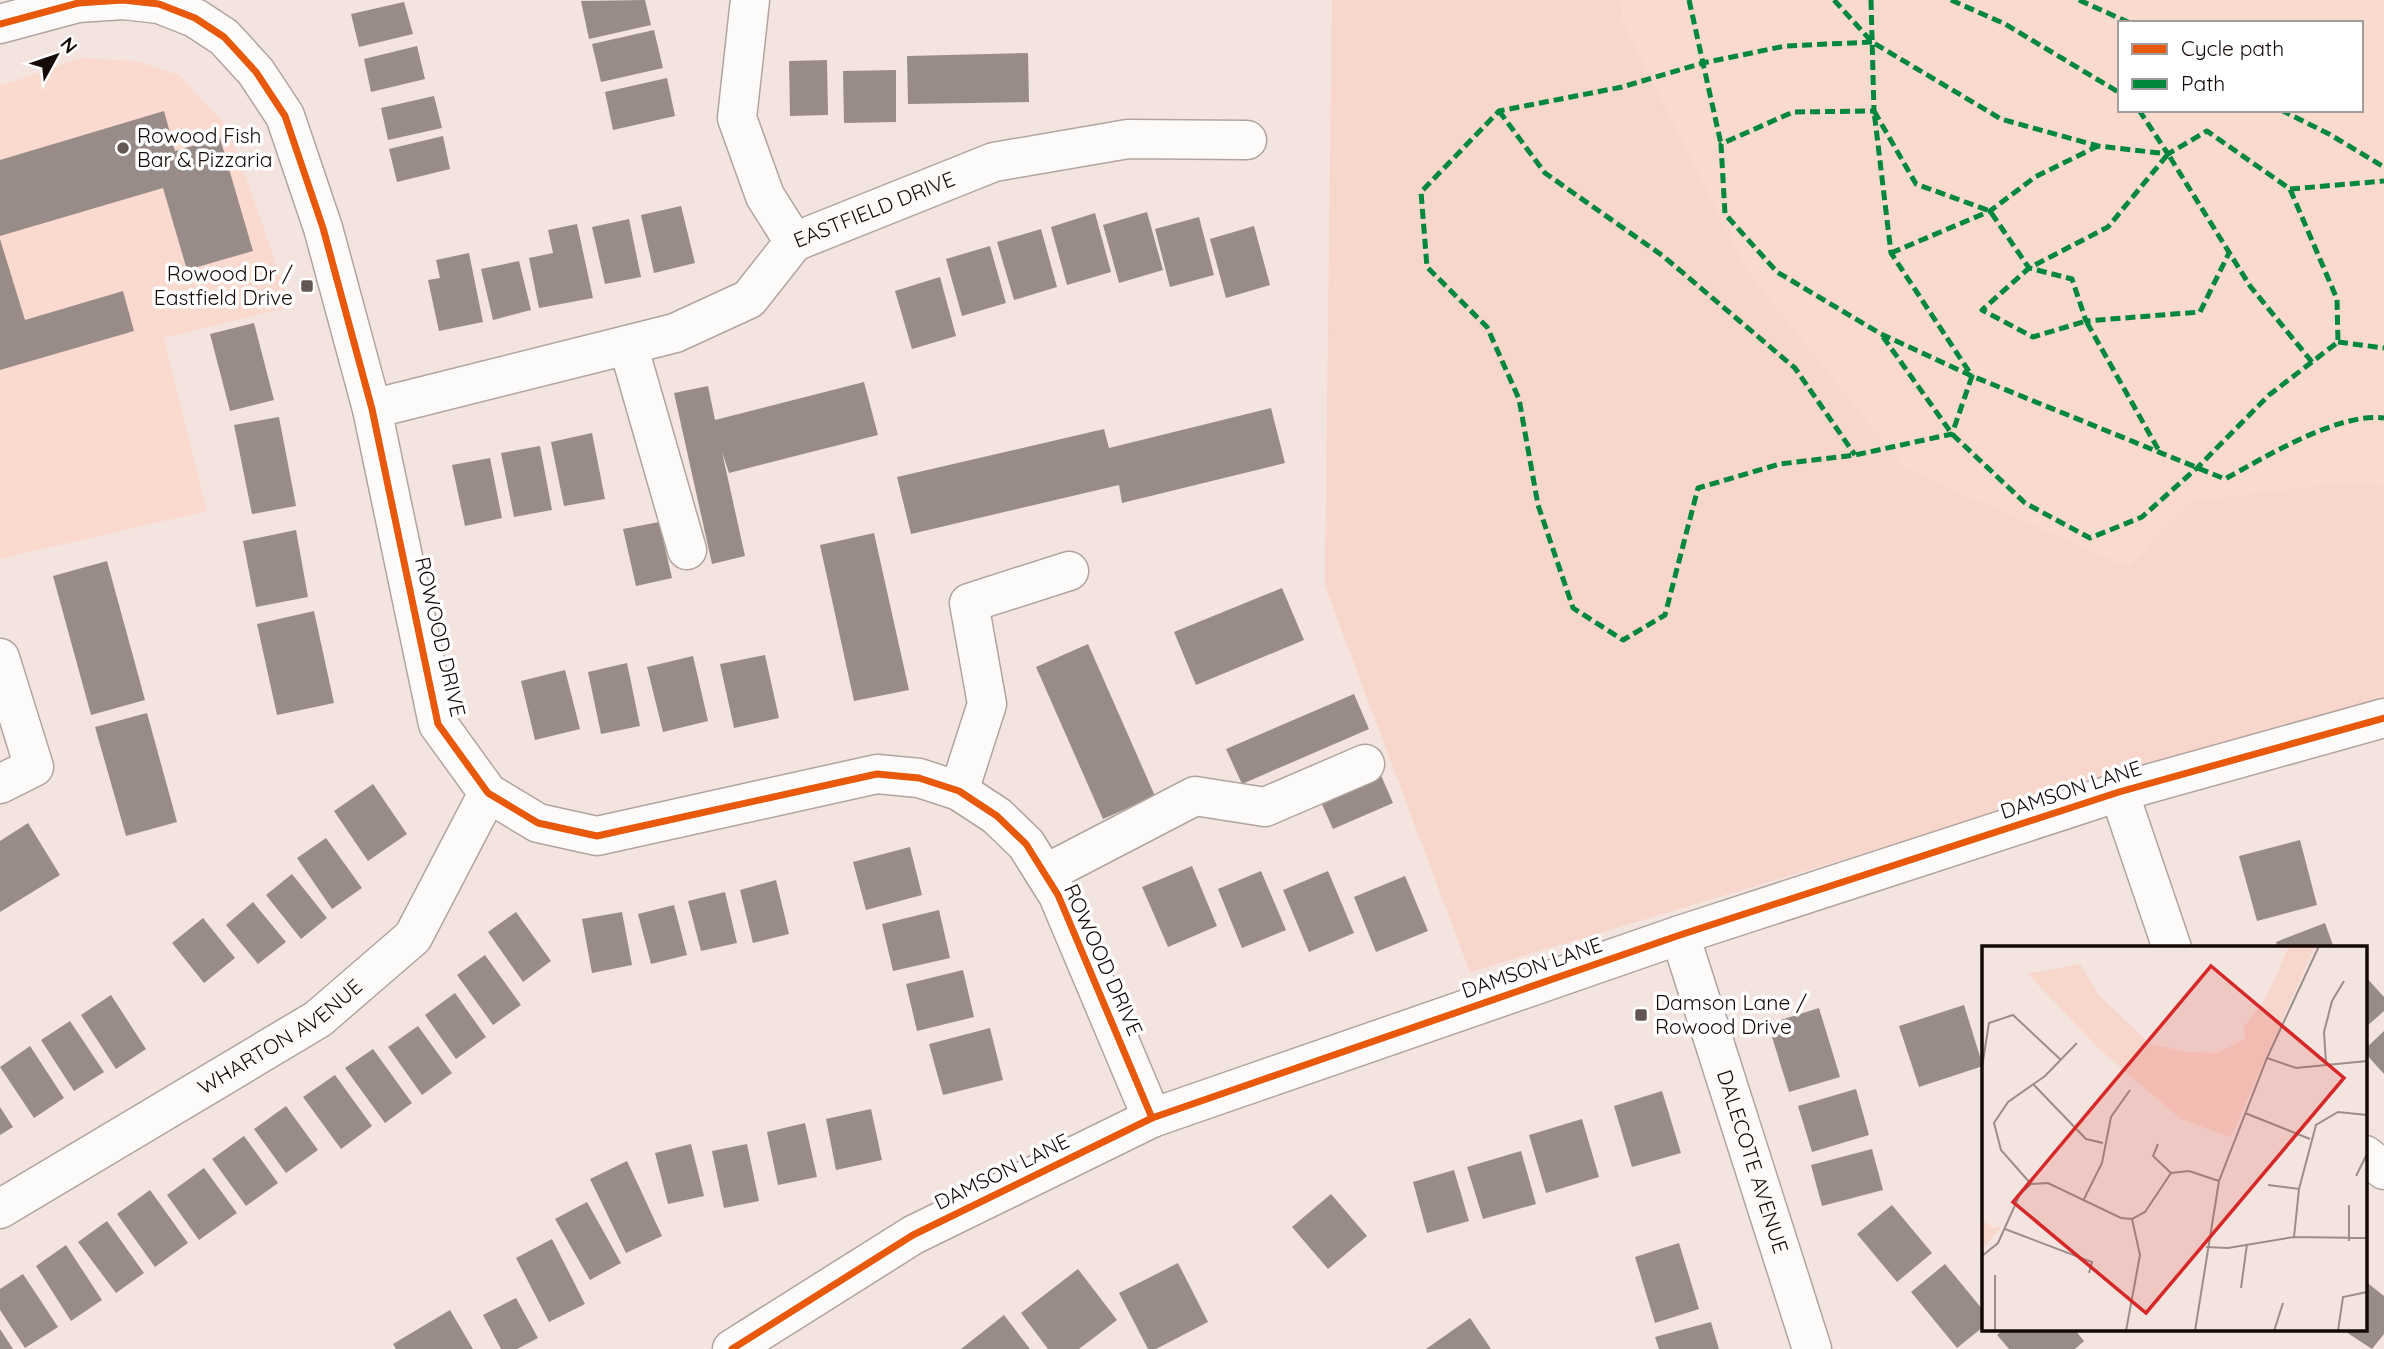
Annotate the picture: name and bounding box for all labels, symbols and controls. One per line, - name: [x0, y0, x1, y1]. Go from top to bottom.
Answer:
- north arrow: [21, 21, 91, 91]
- legend: [2118, 21, 2363, 112]
- text: N: [55, 32, 83, 58]
- text: Cycle path: [2181, 35, 2284, 61]
- text: Path: [2181, 70, 2225, 96]
- place label: Rowood Fish Bar & Pizzaria: [137, 122, 272, 172]
- marker: Rowood Fish Bar & Pizzaria: [115, 140, 131, 156]
- street label: EASTFIELD DRIVE: [790, 165, 958, 253]
- place label: Rowood Dr / Eastfield Drive: [154, 260, 293, 310]
- marker: Rowood Dr / Eastfield Drive: [299, 278, 315, 294]
- street label: ROWOOD DRIVE: [410, 554, 472, 719]
- street label: DAMSON LANE: [1997, 754, 2145, 824]
- street label: ROWOOD DRIVE: [1059, 880, 1149, 1039]
- street label: DAMSON LANE: [1458, 931, 1605, 1003]
- inset map: [1982, 946, 2366, 1332]
- street label: WHARTON AVENUE: [193, 973, 367, 1100]
- place label: Damson Lane / Rowood Drive: [1655, 989, 1807, 1039]
- marker: Damson Lane / Rowood Drive: [1633, 1007, 1649, 1023]
- street label: DALECOTE AVENUE: [1712, 1066, 1795, 1257]
- street label: DAMSON LANE: [930, 1127, 1073, 1215]

